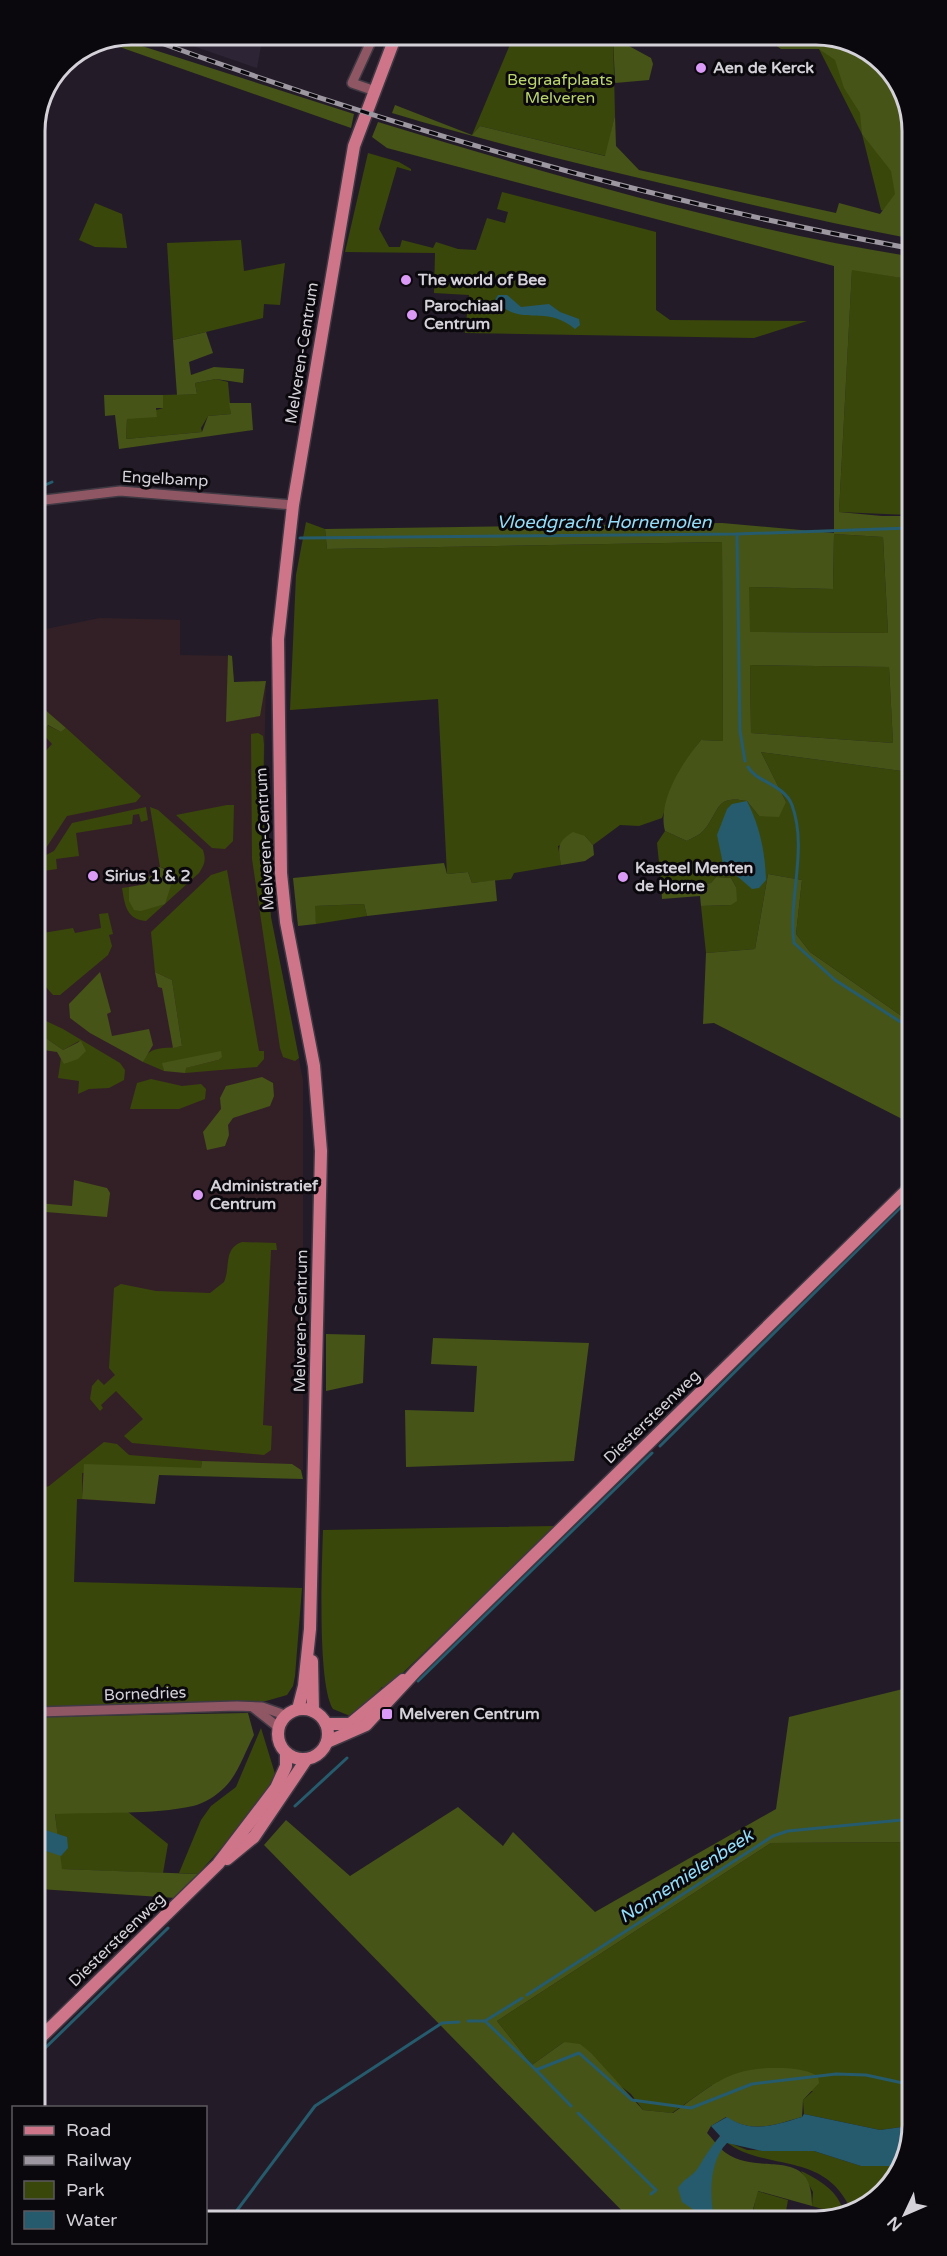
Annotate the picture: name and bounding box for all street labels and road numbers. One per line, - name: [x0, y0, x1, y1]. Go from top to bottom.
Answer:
- street label: Melveren-Centrum: [281, 281, 323, 425]
- street label: Engelbamp: [121, 467, 209, 491]
- street label: Melveren-Centrum: [251, 767, 279, 911]
- street label: Melveren-Centrum: [290, 1249, 312, 1393]
- street label: Diestersteenweg: [599, 1366, 705, 1468]
- street label: Bornedries: [103, 1683, 187, 1705]
- street label: Diestersteenweg: [64, 1889, 170, 1991]

